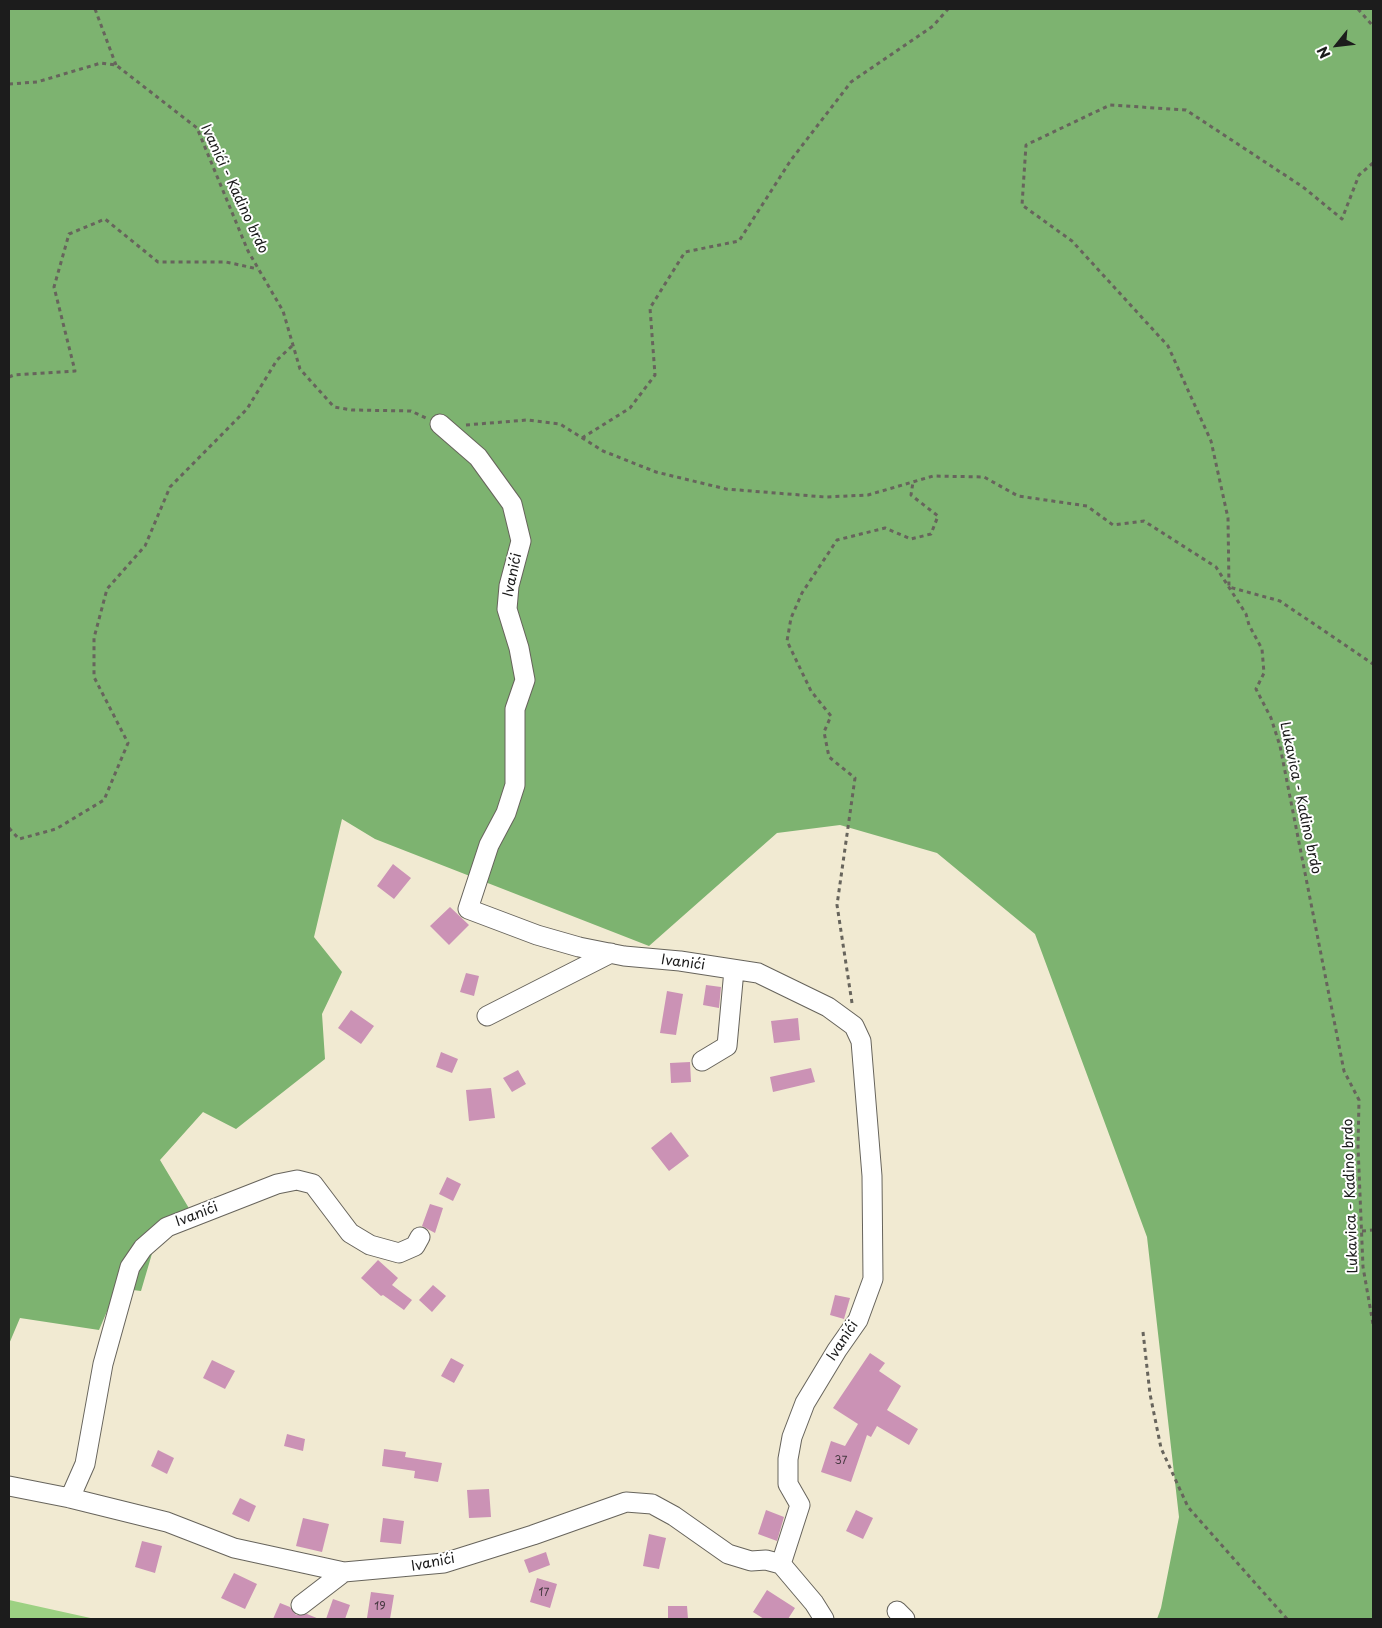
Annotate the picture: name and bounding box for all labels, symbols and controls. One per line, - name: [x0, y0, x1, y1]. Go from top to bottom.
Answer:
- north arrow: [1312, 20, 1362, 70]
- text: N: [1312, 43, 1335, 62]
- street label: Ivanići - Kadino brdo: [197, 122, 271, 256]
- street label: Ivanići: [500, 552, 526, 598]
- street label: Lukavica - Kadino brdo: [1276, 720, 1324, 876]
- street label: Ivanići: [660, 952, 706, 974]
- street label: Lukavica - Kadino brdo: [1340, 1118, 1362, 1274]
- street label: Ivanići: [173, 1199, 221, 1231]
- street label: Ivanići: [824, 1318, 862, 1364]
- house number: 37: [835, 1454, 847, 1468]
- street label: Ivanići: [410, 1551, 456, 1575]
- house number: 17: [539, 1586, 549, 1600]
- house number: 19: [374, 1600, 386, 1614]

